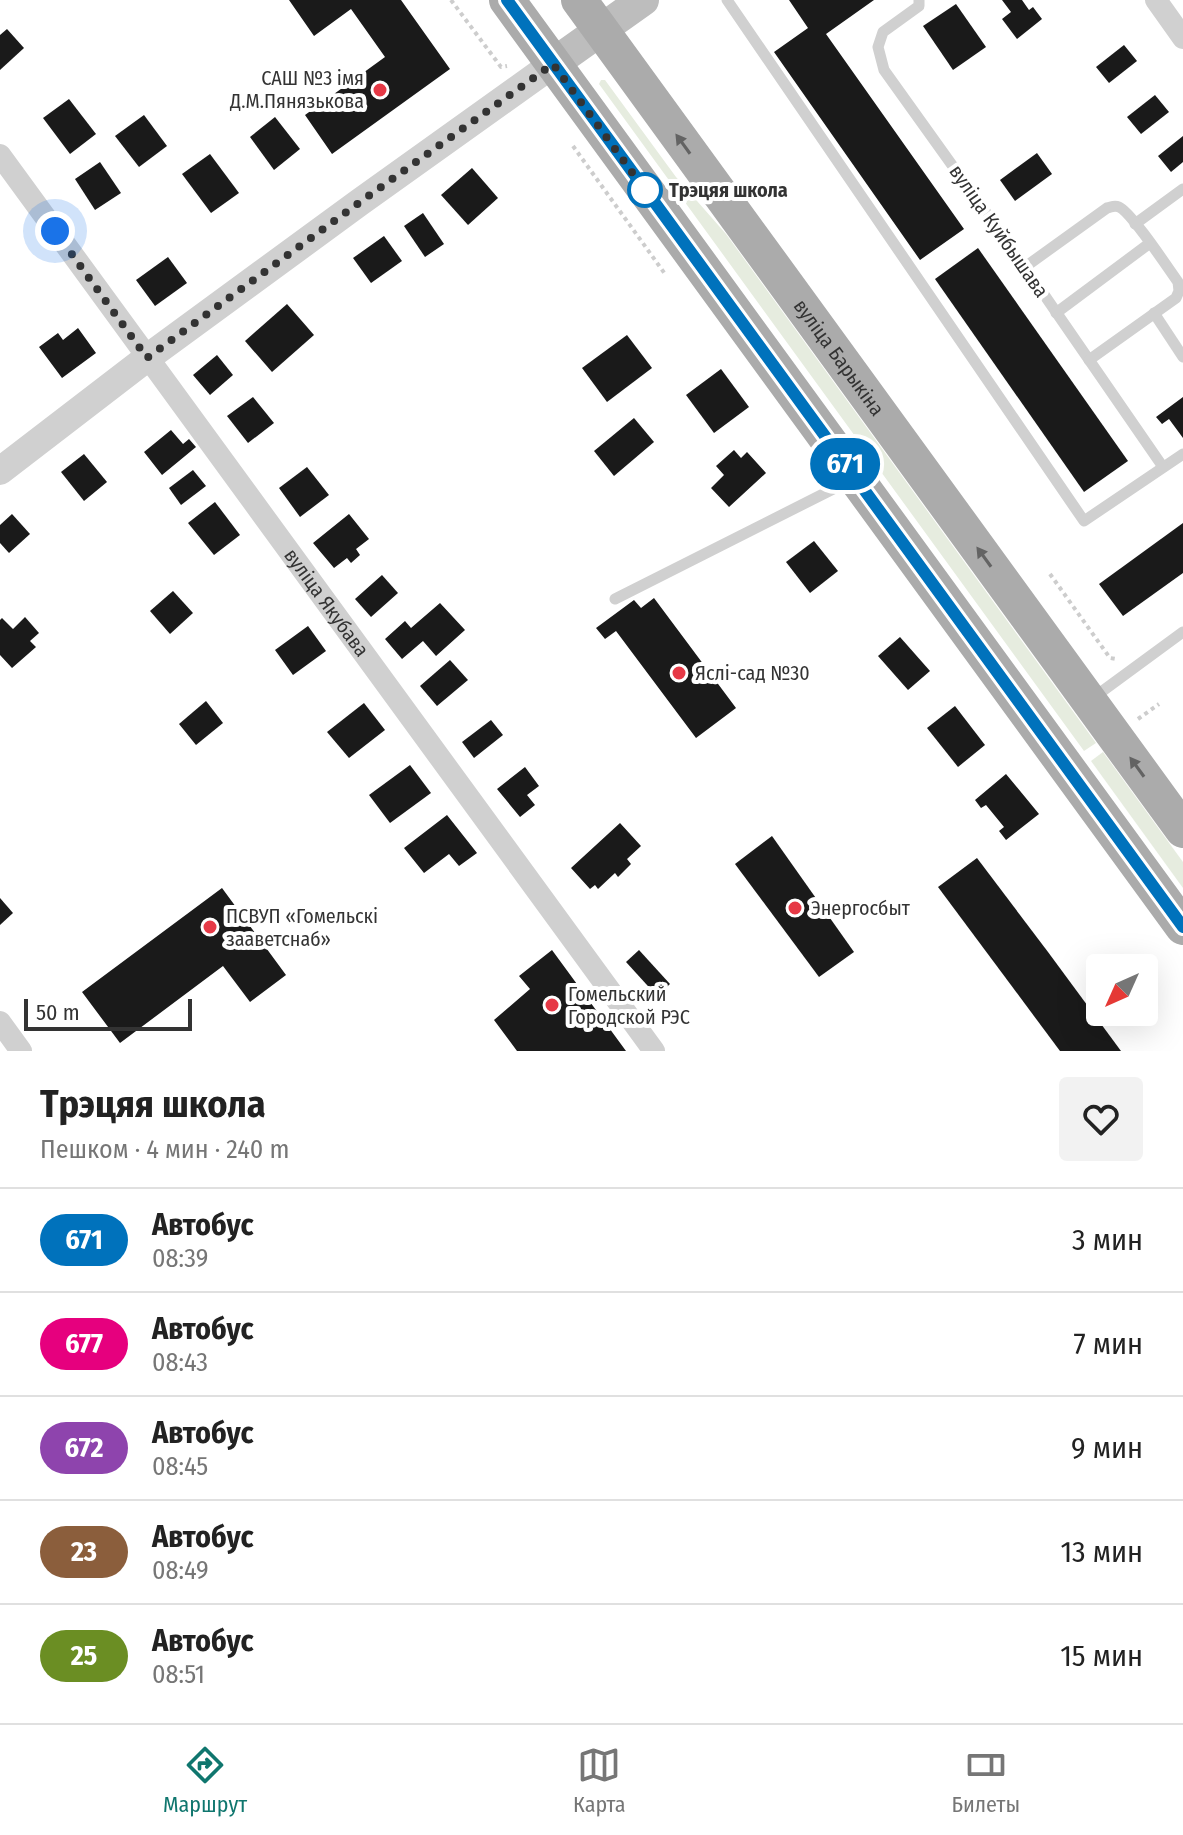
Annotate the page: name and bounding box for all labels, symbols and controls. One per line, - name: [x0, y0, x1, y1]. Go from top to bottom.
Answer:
- place label: САШ №3 імя Д.М.Пянязькова: [229, 66, 364, 113]
- marker: САШ №3 імя Д.М.Пянязькова: [371, 81, 389, 99]
- one-way arrow: [676, 134, 691, 155]
- street label: вуліца Куйбышава: [944, 160, 1054, 302]
- marker: Трэцяя школа: [628, 173, 662, 207]
- place label: Трэцяя школа: [669, 178, 788, 202]
- your location: [35, 211, 75, 251]
- street label: вуліца Барыкіна: [789, 294, 889, 420]
- line badge: 671: [799, 438, 891, 490]
- text: 671: [826, 447, 864, 480]
- street label: вуліца Якубава: [279, 544, 374, 661]
- one-way arrow: [976, 546, 992, 568]
- place label: Яслі-сад №30: [695, 661, 810, 685]
- marker: Яслі-сад №30: [670, 664, 688, 682]
- one-way arrow: [1129, 756, 1145, 778]
- place label: Энергосбыт: [811, 896, 911, 920]
- marker: Энергосбыт: [786, 899, 804, 917]
- place label: ПСВУП «Гомельскі зааветснаб»: [226, 904, 378, 951]
- marker: ПСВУП «Гомельскі зааветснаб»: [201, 918, 219, 936]
- north arrow: [1086, 954, 1158, 1026]
- map controls: [1086, 954, 1158, 1026]
- place label: Гомельский Городской РЭС: [568, 982, 690, 1029]
- scale bar: [24, 995, 192, 1031]
- marker: Гомельский Городской РЭС: [543, 996, 561, 1014]
- text: 50 m: [36, 999, 80, 1026]
- button: heart: [1059, 1077, 1143, 1161]
- text: Трэцяя школа: [40, 1081, 266, 1127]
- text: Пешком · 4 мин · 240 m: [40, 1134, 290, 1165]
- text: Автобус: [152, 1207, 254, 1243]
- text: 3 мин: [1072, 1222, 1143, 1258]
- text: 671: [65, 1223, 103, 1256]
- text: 08:39: [152, 1243, 208, 1274]
- text: Автобус: [152, 1311, 254, 1347]
- text: 7 мин: [1073, 1326, 1143, 1362]
- text: 677: [65, 1327, 103, 1360]
- text: 08:43: [152, 1347, 208, 1378]
- text: Автобус: [152, 1415, 254, 1451]
- text: 9 мин: [1071, 1430, 1143, 1466]
- text: 672: [65, 1431, 103, 1464]
- text: 08:45: [152, 1451, 208, 1482]
- text: Автобус: [152, 1519, 254, 1555]
- text: 13 мин: [1060, 1534, 1143, 1570]
- text: 23: [71, 1535, 97, 1568]
- text: 08:49: [152, 1555, 209, 1586]
- text: Автобус: [152, 1623, 254, 1659]
- text: 15 мин: [1060, 1638, 1143, 1674]
- text: 25: [71, 1639, 97, 1672]
- text: 08:51: [152, 1659, 205, 1690]
- tab: Маршрут: [163, 1743, 247, 1818]
- tab: Карта: [573, 1743, 626, 1818]
- tab: Билеты: [951, 1743, 1020, 1818]

